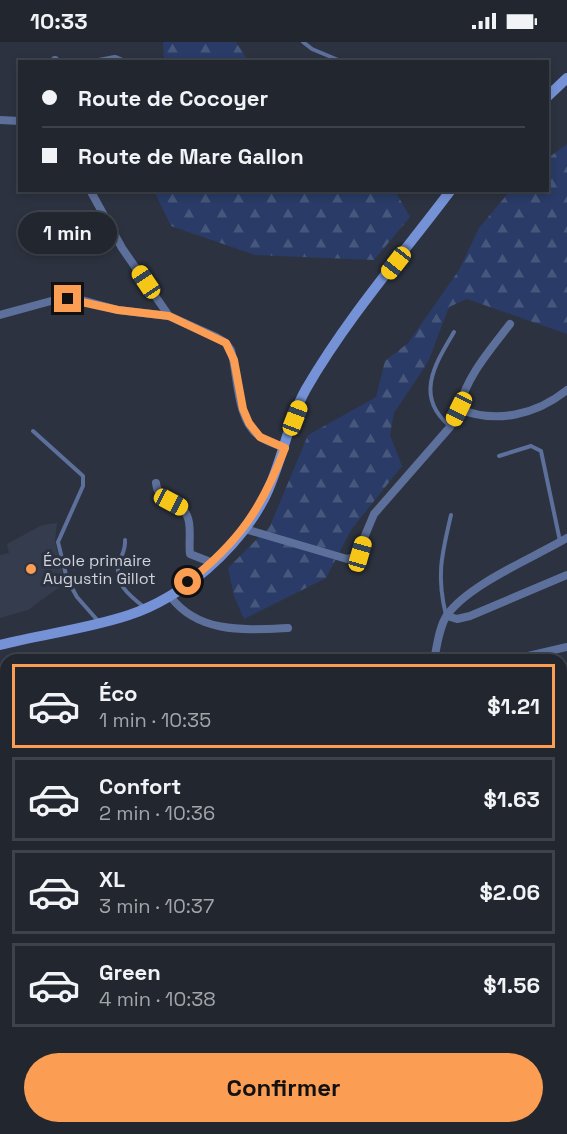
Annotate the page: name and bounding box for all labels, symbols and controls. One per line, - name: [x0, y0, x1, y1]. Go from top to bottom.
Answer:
- text: 10:33: [30, 7, 88, 35]
- text: Route de Cocoyer: [78, 84, 268, 112]
- text: Route de Mare Gallon: [78, 142, 304, 170]
- callout: 1 min: [19, 212, 118, 254]
- text: 1 min: [43, 220, 92, 246]
- car: [378, 243, 414, 283]
- car: [128, 262, 164, 302]
- route end: [54, 285, 81, 312]
- car: [443, 389, 475, 429]
- car: [280, 398, 310, 438]
- car: [151, 486, 191, 518]
- car: [346, 534, 374, 574]
- place label: École primaire Augustin Gillot: [43, 550, 156, 589]
- marker: École primaire Augustin Gillot: [24, 562, 38, 576]
- route start: [174, 568, 201, 595]
- icon: car: [27, 679, 81, 733]
- text: Éco: [99, 679, 138, 707]
- text: $1.21: [487, 692, 540, 720]
- text: 1 min · 10:35: [99, 707, 211, 733]
- icon: car: [27, 772, 81, 826]
- text: Confort: [99, 772, 181, 800]
- text: $1.63: [483, 785, 540, 813]
- text: 2 min · 10:36: [99, 800, 215, 826]
- icon: car: [27, 865, 81, 919]
- text: XL: [99, 865, 125, 893]
- text: $2.06: [479, 878, 540, 906]
- text: 3 min · 10:37: [99, 893, 214, 919]
- icon: car: [27, 958, 81, 1012]
- text: Green: [99, 958, 161, 986]
- text: $1.56: [483, 971, 540, 999]
- text: 4 min · 10:38: [99, 986, 216, 1012]
- button: Confirmer: [24, 1053, 543, 1122]

